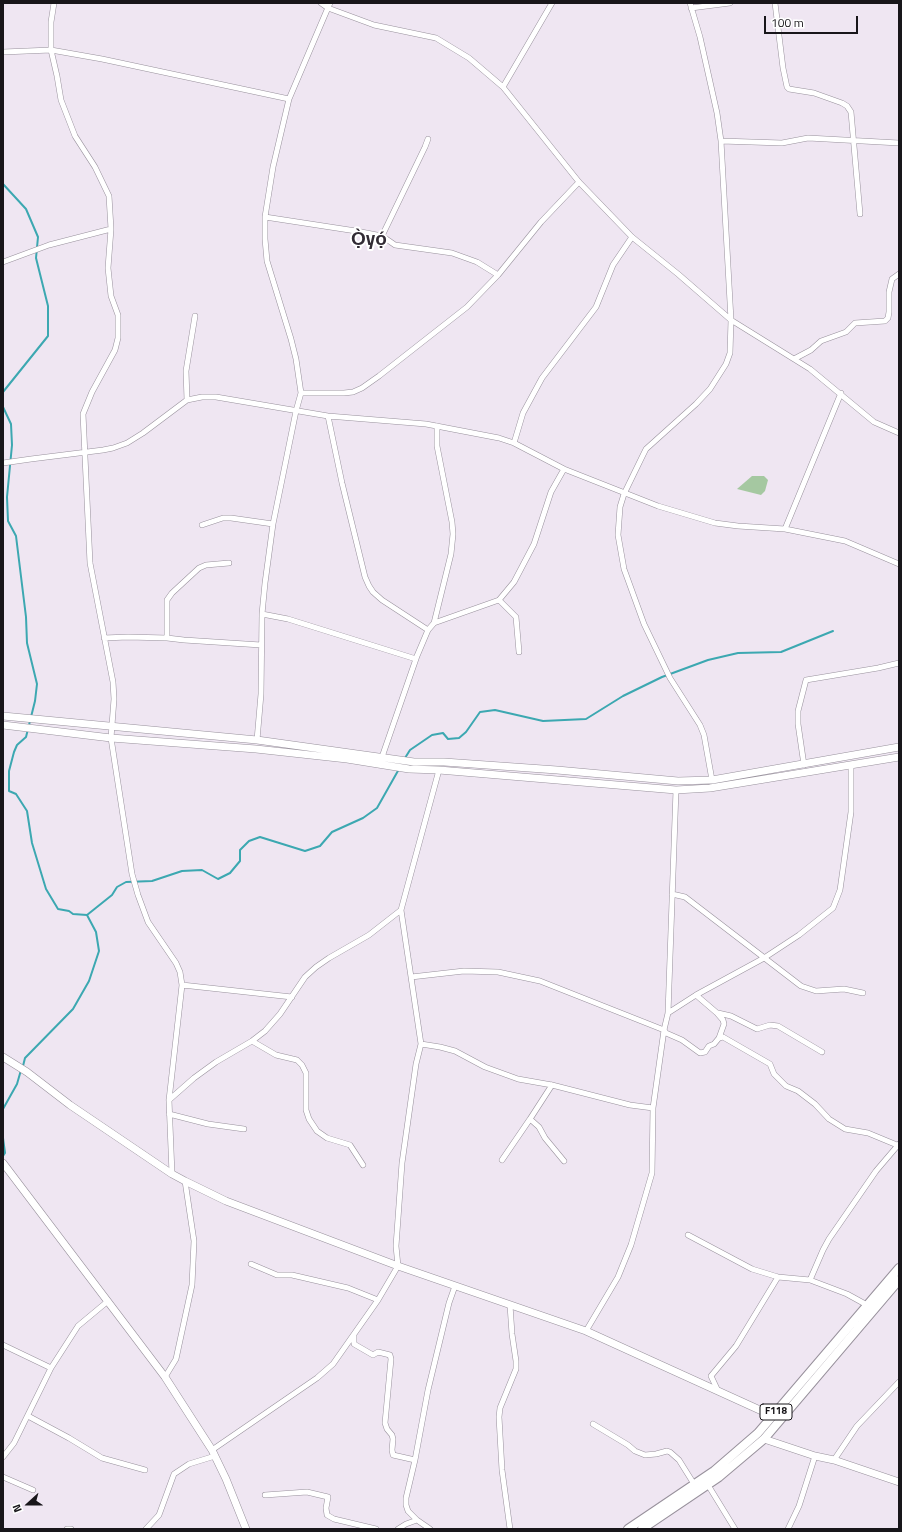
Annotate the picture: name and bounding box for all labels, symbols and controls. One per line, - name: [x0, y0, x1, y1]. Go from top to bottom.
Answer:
- scale bar: [766, 8, 860, 34]
- text: 100 m: [771, 13, 804, 32]
- district label: Ọ̀yọ́: [351, 229, 387, 251]
- road number: F118: [760, 1404, 792, 1420]
- north arrow: [8, 1484, 48, 1524]
- text: N: [8, 1502, 26, 1515]

